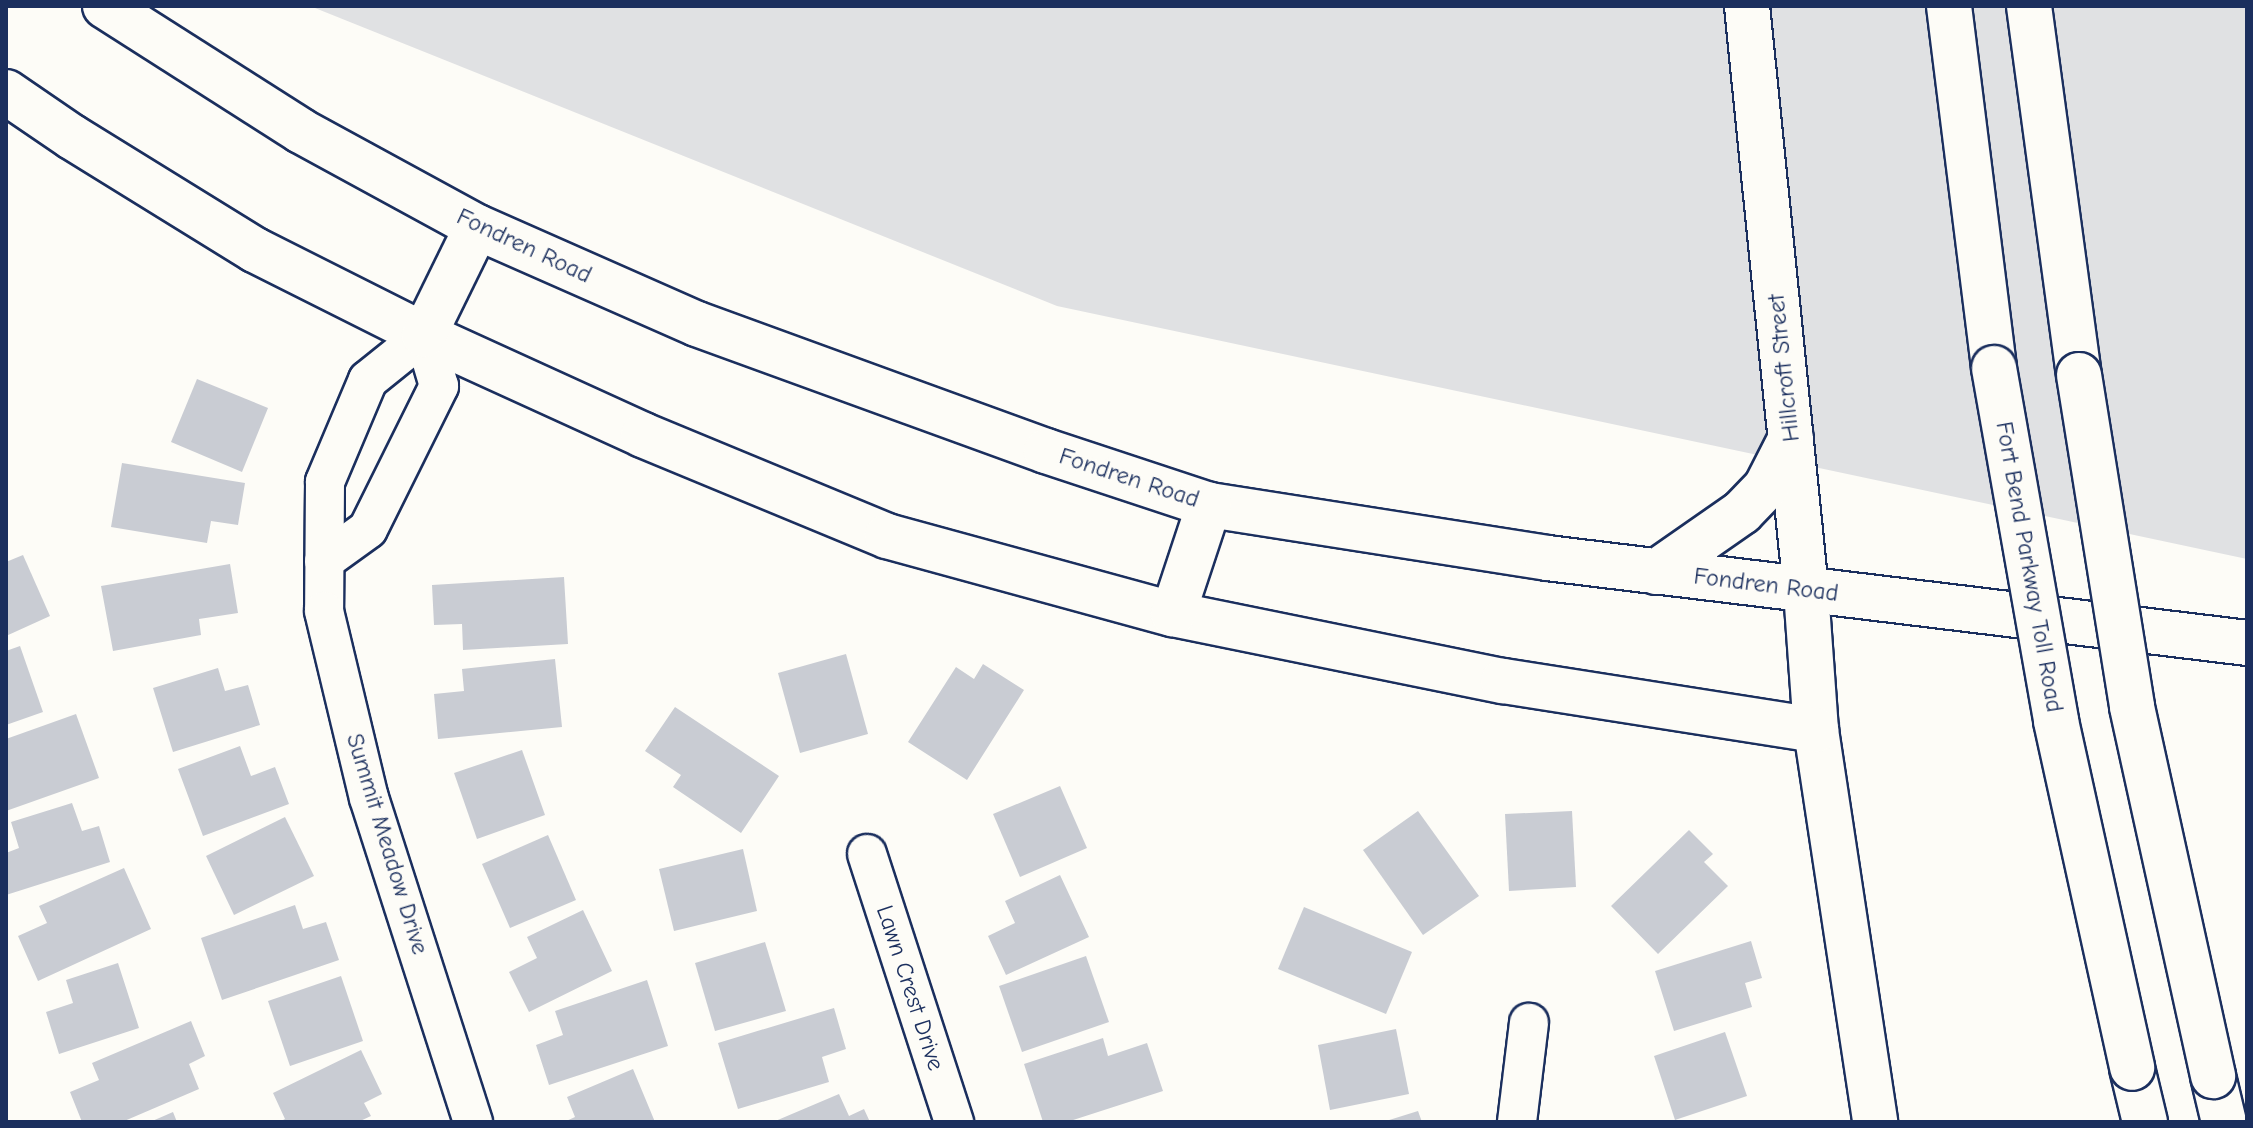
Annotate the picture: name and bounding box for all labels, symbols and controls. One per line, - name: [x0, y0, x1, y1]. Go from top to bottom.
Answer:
- street label: Fondren Road: [452, 202, 596, 290]
- street label: Hillcroft Street: [1762, 293, 1806, 443]
- street label: Fort Bend Parkway Toll Road: [1989, 419, 2069, 715]
- street label: Fondren Road: [1055, 442, 1203, 514]
- street label: Fondren Road: [1692, 562, 1840, 608]
- street label: Summit Meadow Drive: [340, 730, 434, 958]
- street label: Lawn Crest Drive: [870, 902, 950, 1074]

